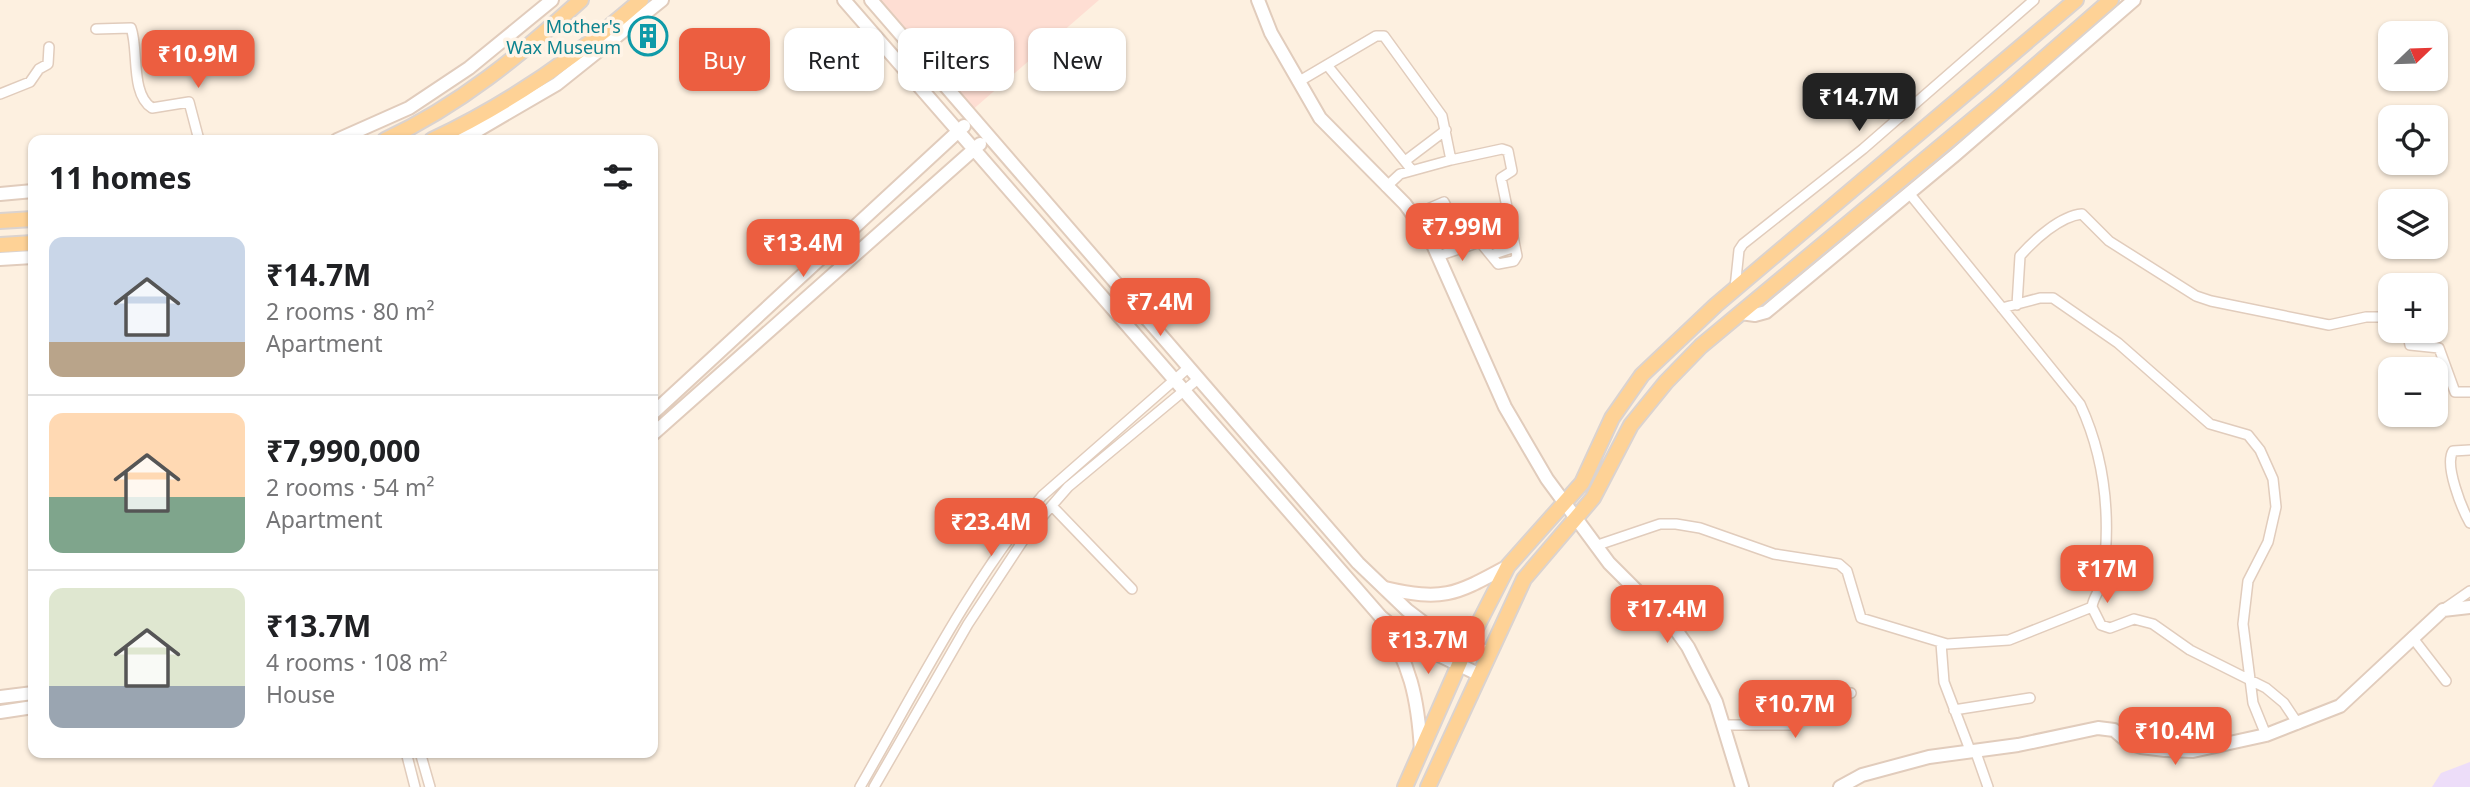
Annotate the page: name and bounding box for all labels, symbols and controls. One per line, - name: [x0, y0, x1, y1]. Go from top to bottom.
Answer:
- place label: Mother's Wax Museum: [506, 14, 621, 59]
- building icon: Mother's Wax Museum: [627, 15, 669, 57]
- north arrow: [2378, 21, 2448, 91]
- map controls: [2378, 21, 2448, 427]
- chip: Buy: [679, 28, 770, 91]
- chip: Rent: [784, 28, 884, 91]
- chip: Filters: [898, 28, 1014, 91]
- chip: New: [1028, 28, 1126, 91]
- pin: ₹10.9M: [141, 31, 255, 90]
- text: ₹10.9M: [158, 37, 238, 69]
- pin: ₹14.7M: [1802, 74, 1916, 133]
- text: ₹14.7M: [1819, 80, 1899, 112]
- button: locate: [2378, 105, 2448, 175]
- text: 11 homes: [49, 157, 192, 198]
- icon: filters: [599, 158, 637, 196]
- button: layers: [2378, 189, 2448, 259]
- pin: ₹7.99M: [1405, 204, 1519, 263]
- text: ₹7.99M: [1422, 210, 1502, 242]
- pin: ₹13.4M: [746, 219, 860, 279]
- text: ₹13.4M: [763, 226, 843, 258]
- text: ₹14.7M: [266, 254, 371, 295]
- icon: home: [105, 265, 189, 349]
- button: +: [2378, 273, 2448, 343]
- pin: ₹7.4M: [1111, 278, 1209, 338]
- text: ₹7.4M: [1126, 285, 1194, 317]
- text: 2 rooms · 80 m²: [266, 295, 435, 327]
- text: Apartment: [266, 327, 383, 359]
- button: −: [2378, 357, 2448, 427]
- text: ₹7,990,000: [266, 430, 420, 471]
- icon: home: [105, 441, 189, 525]
- text: 2 rooms · 54 m²: [266, 471, 435, 503]
- pin: ₹23.4M: [934, 498, 1048, 558]
- text: Apartment: [266, 503, 383, 535]
- text: ₹23.4M: [951, 505, 1031, 537]
- pin: ₹17M: [2066, 546, 2148, 605]
- text: ₹17M: [2076, 552, 2138, 584]
- pin: ₹17.4M: [1610, 586, 1724, 645]
- text: ₹17.4M: [1627, 592, 1707, 624]
- text: ₹13.7M: [266, 605, 371, 646]
- icon: home: [105, 616, 189, 700]
- pin: ₹13.7M: [1371, 616, 1485, 676]
- text: ₹13.7M: [1388, 623, 1468, 655]
- text: 4 rooms · 108 m²: [266, 646, 448, 678]
- text: House: [266, 678, 335, 710]
- pin: ₹10.7M: [1738, 680, 1852, 740]
- text: ₹10.7M: [1755, 687, 1835, 719]
- pin: ₹10.4M: [2118, 708, 2232, 767]
- text: ₹10.4M: [2135, 714, 2215, 746]

